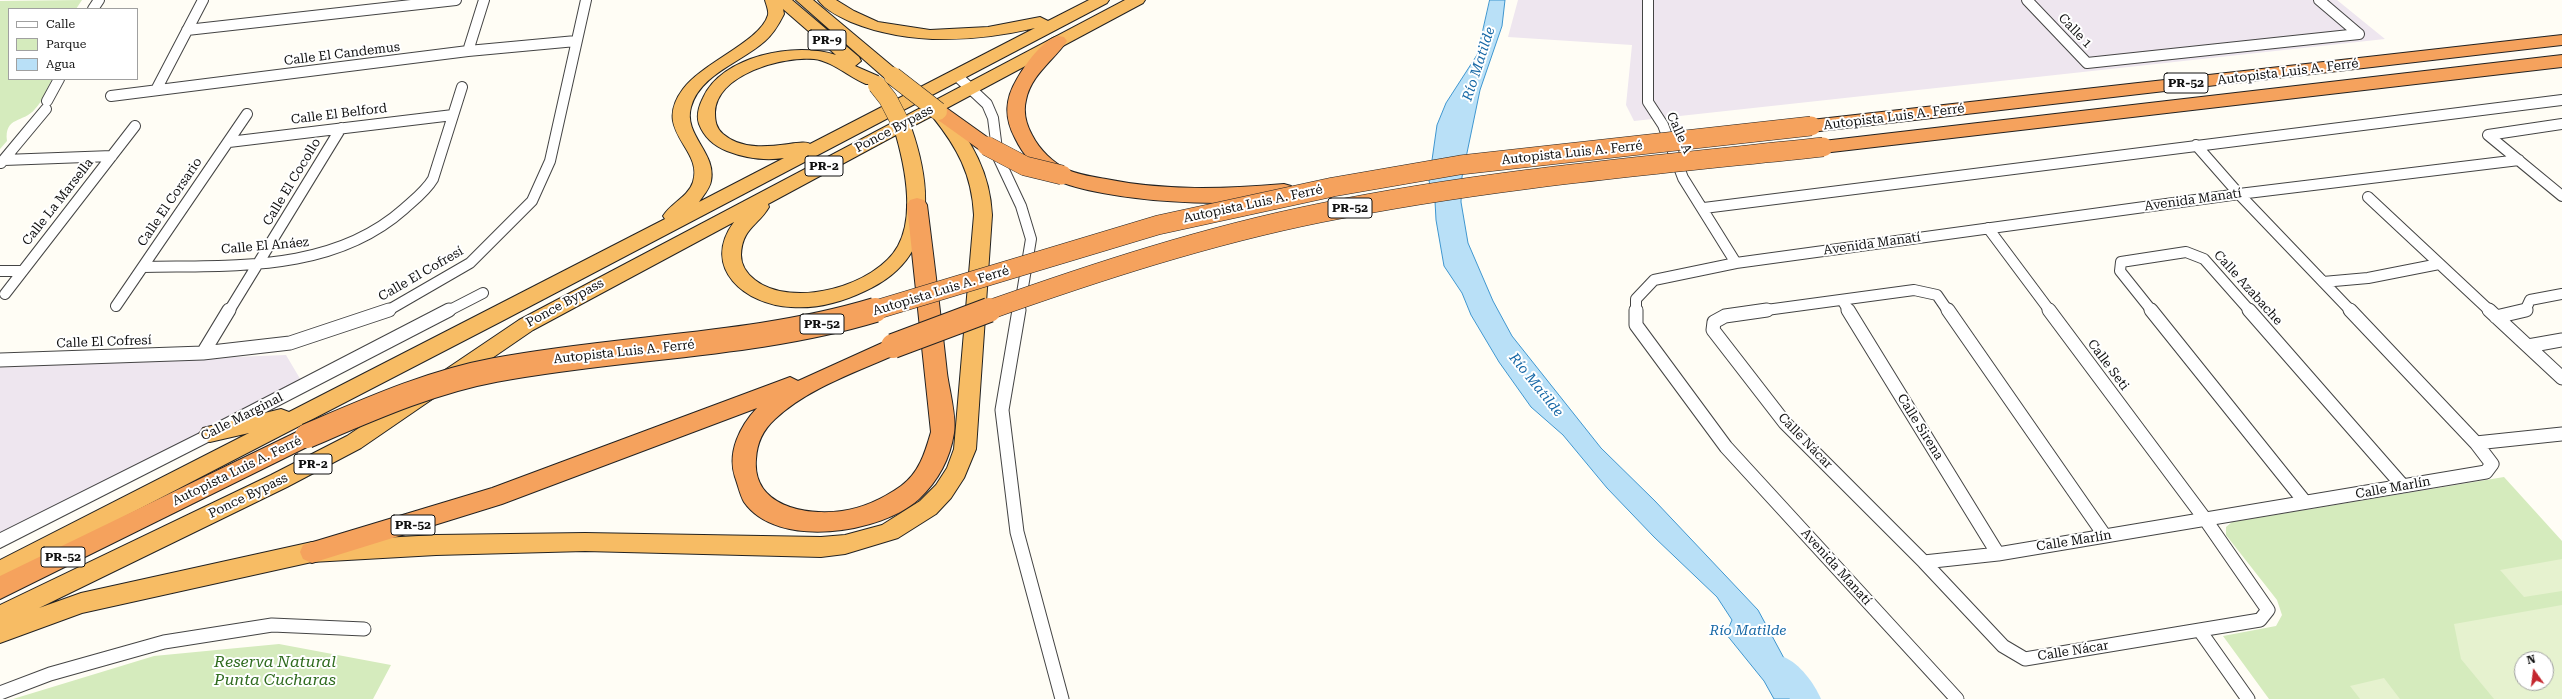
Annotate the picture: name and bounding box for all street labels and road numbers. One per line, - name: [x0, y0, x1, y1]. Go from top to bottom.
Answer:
- street label: Calle 1: [2055, 10, 2095, 52]
- road number: PR-9: [808, 30, 846, 50]
- street label: Calle El Candemus: [283, 39, 401, 69]
- street label: Autopista Luis A. Ferré: [2217, 56, 2359, 88]
- road number: PR-52: [2164, 73, 2208, 93]
- street label: Calle El Belford: [290, 100, 388, 128]
- street label: Autopista Luis A. Ferré: [1823, 101, 1965, 133]
- street label: Ponce Bypass: [852, 102, 936, 156]
- street label: Calle A: [1663, 110, 1695, 156]
- street label: Calle El Cocollo: [260, 136, 324, 228]
- street label: Autopista Luis A. Ferré: [1501, 138, 1643, 168]
- street label: Calle La Marsella: [19, 155, 97, 249]
- street label: Calle El Corsario: [135, 155, 205, 249]
- road number: PR-2: [805, 156, 843, 176]
- street label: Autopista Luis A. Ferré: [1182, 182, 1324, 226]
- street label: Avenida Manatí: [2143, 185, 2243, 215]
- road number: PR-52: [1328, 198, 1372, 218]
- street label: Avenida Manatí: [1822, 229, 1922, 259]
- street label: Calle El Anáez: [220, 234, 310, 258]
- street label: Calle El Cofresí: [376, 243, 466, 305]
- street label: Calle Azabache: [2210, 247, 2286, 329]
- street label: Autopista Luis A. Ferré: [871, 263, 1011, 319]
- street label: Ponce Bypass: [523, 275, 607, 331]
- road number: PR-52: [800, 314, 844, 334]
- street label: Calle El Cofresí: [56, 333, 152, 351]
- street label: Autopista Luis A. Ferré: [553, 337, 695, 367]
- street label: Calle Seti: [2084, 337, 2132, 393]
- street label: Calle Marginal: [198, 390, 286, 444]
- street label: Calle Sirena: [1894, 391, 1946, 463]
- street label: Calle Nácar: [1775, 410, 1835, 472]
- street label: Autopista Luis A. Ferré: [170, 433, 304, 509]
- road number: PR-2: [294, 454, 332, 474]
- street label: Ponce Bypass: [206, 470, 290, 522]
- street label: Calle Marlín: [2354, 474, 2432, 502]
- road number: PR-52: [391, 515, 435, 535]
- street label: Avenida Manatí: [1797, 525, 1875, 609]
- street label: Calle Marlín: [2035, 527, 2113, 555]
- road number: PR-52: [41, 547, 85, 567]
- street label: Calle Nácar: [2036, 638, 2110, 664]

